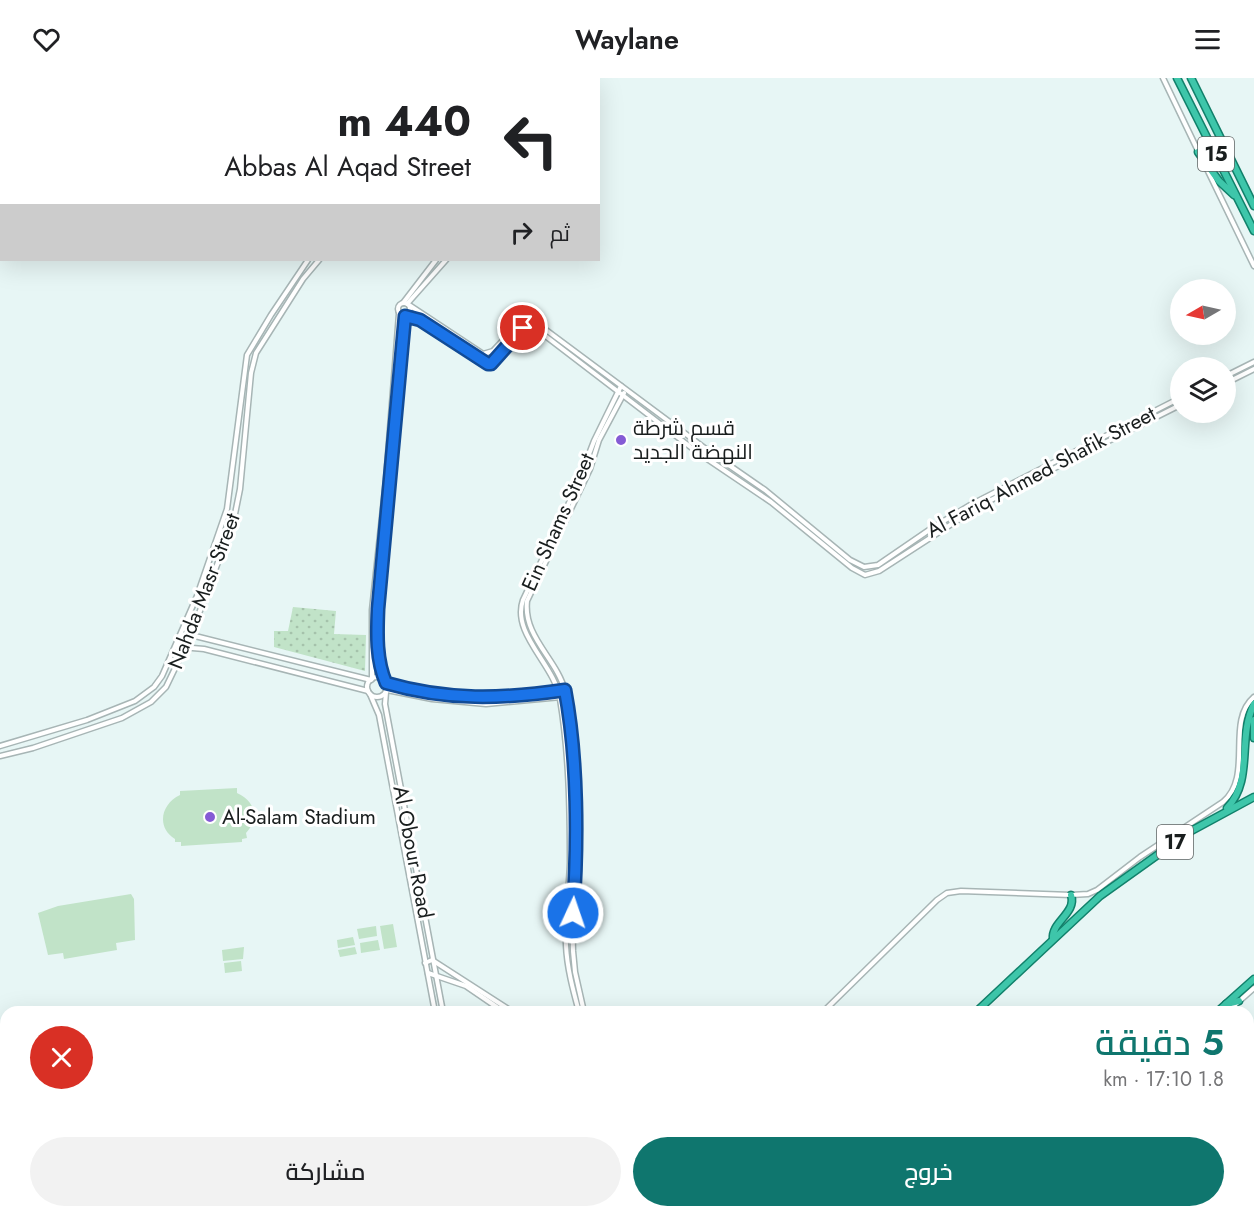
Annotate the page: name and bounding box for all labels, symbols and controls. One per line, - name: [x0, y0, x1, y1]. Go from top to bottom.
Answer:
- text: Waylane: [575, 20, 679, 59]
- icon: heart: [30, 23, 63, 56]
- icon: menu: [1191, 23, 1224, 56]
- text: 440 m: [338, 91, 471, 152]
- icon: left: [492, 102, 570, 180]
- road number: 15: [1198, 137, 1234, 171]
- text: Abbas Al Aqad Street: [224, 147, 471, 186]
- icon: right: [505, 216, 538, 249]
- text: ثم: [550, 217, 570, 249]
- north arrow: [1170, 279, 1236, 345]
- map controls: [1170, 279, 1236, 423]
- pin: [497, 302, 548, 353]
- icon: arrive: [506, 311, 539, 344]
- button: layers: [1170, 357, 1236, 423]
- street label: Al Fariq Ahmed Shafik Street: [921, 399, 1161, 545]
- place label: قسم شرطة النهضة الجديد: [633, 413, 753, 467]
- marker: قسم شرطة النهضة الجديد: [614, 433, 628, 447]
- street label: Ein Shams Street: [514, 448, 602, 596]
- street label: Nahda Masr Street: [160, 509, 248, 673]
- street label: Al Obour Road: [385, 783, 441, 921]
- place label: Al-Salam Stadium: [222, 802, 376, 832]
- marker: Al-Salam Stadium: [203, 810, 217, 824]
- road number: 17: [1157, 825, 1193, 859]
- position arrow: [541, 881, 605, 945]
- text: 5 دقيقة: [1095, 1016, 1224, 1068]
- button: close: [30, 1026, 93, 1089]
- text: 1.8 km · 17:10: [1103, 1065, 1224, 1094]
- button: مشاركة: [30, 1137, 621, 1206]
- button: خروج: [633, 1137, 1224, 1206]

